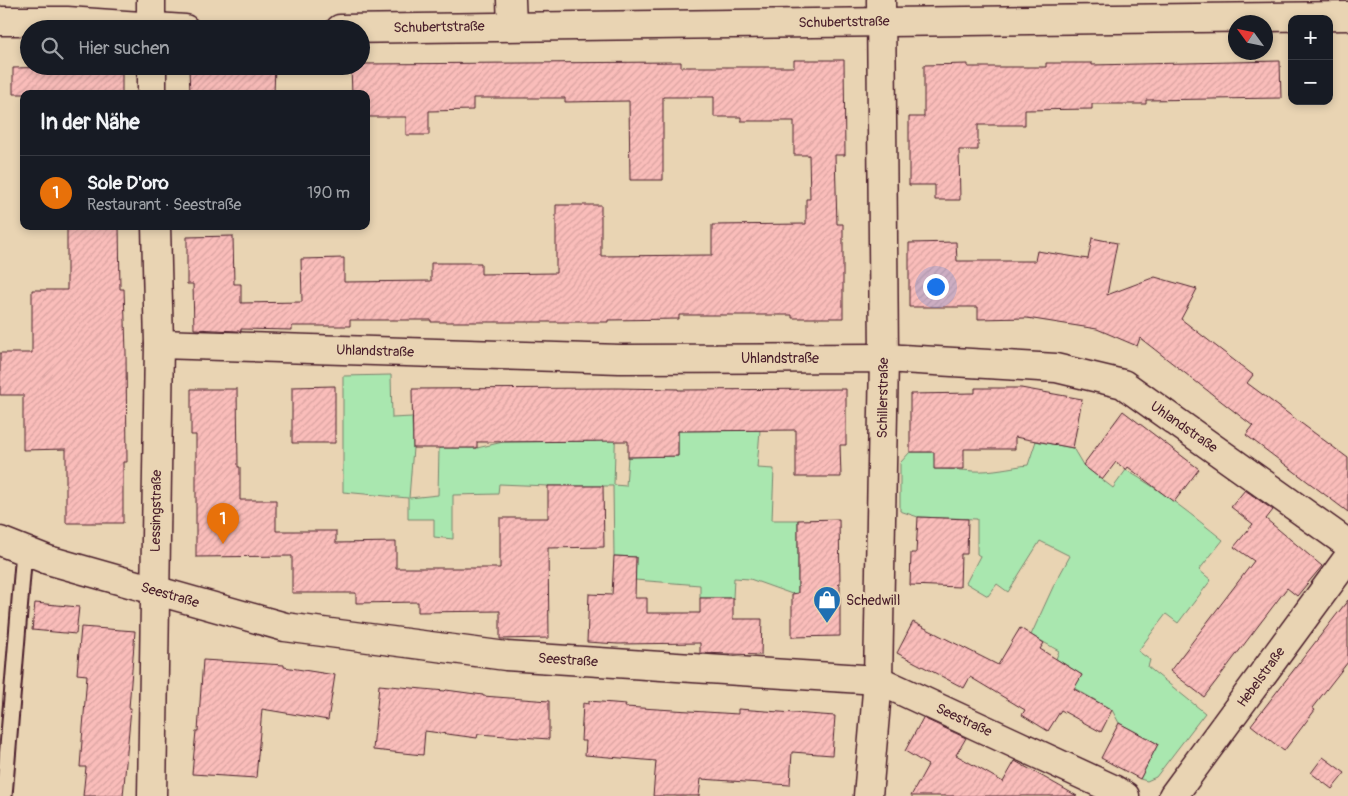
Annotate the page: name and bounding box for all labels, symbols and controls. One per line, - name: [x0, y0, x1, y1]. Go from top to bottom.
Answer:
- street label: Schubertstraße: [798, 13, 890, 31]
- north arrow: [1228, 15, 1273, 60]
- map controls: [1288, 15, 1333, 105]
- button: +: [1288, 15, 1333, 60]
- street label: Schubertstraße: [393, 18, 485, 36]
- search box: [20, 20, 370, 75]
- icon: search: [38, 34, 66, 62]
- text: Hier suchen: [78, 36, 170, 60]
- button: −: [1288, 60, 1333, 105]
- text: In der Nähe: [40, 109, 140, 136]
- text: Sole D'oro: [87, 171, 169, 195]
- text: 1: [53, 183, 59, 203]
- text: 190 m: [307, 183, 350, 203]
- text: Restaurant · Seestraße: [87, 195, 242, 215]
- your location: [923, 274, 949, 300]
- street label: Uhlandstraße: [336, 341, 414, 361]
- street label: Uhlandstraße: [741, 350, 819, 367]
- street label: Schillerstraße: [874, 357, 892, 439]
- street label: Uhlandstraße: [1147, 398, 1221, 456]
- street label: Lessingstraße: [147, 469, 165, 552]
- pin: 1: [207, 503, 239, 544]
- street label: Seestraße: [139, 579, 201, 611]
- shop icon: Schedwill: [812, 585, 842, 624]
- place label: Schedwill: [846, 592, 900, 609]
- street label: Hebelstraße: [1233, 644, 1289, 710]
- street label: Seestraße: [538, 649, 599, 671]
- street label: Seestraße: [933, 700, 995, 740]

